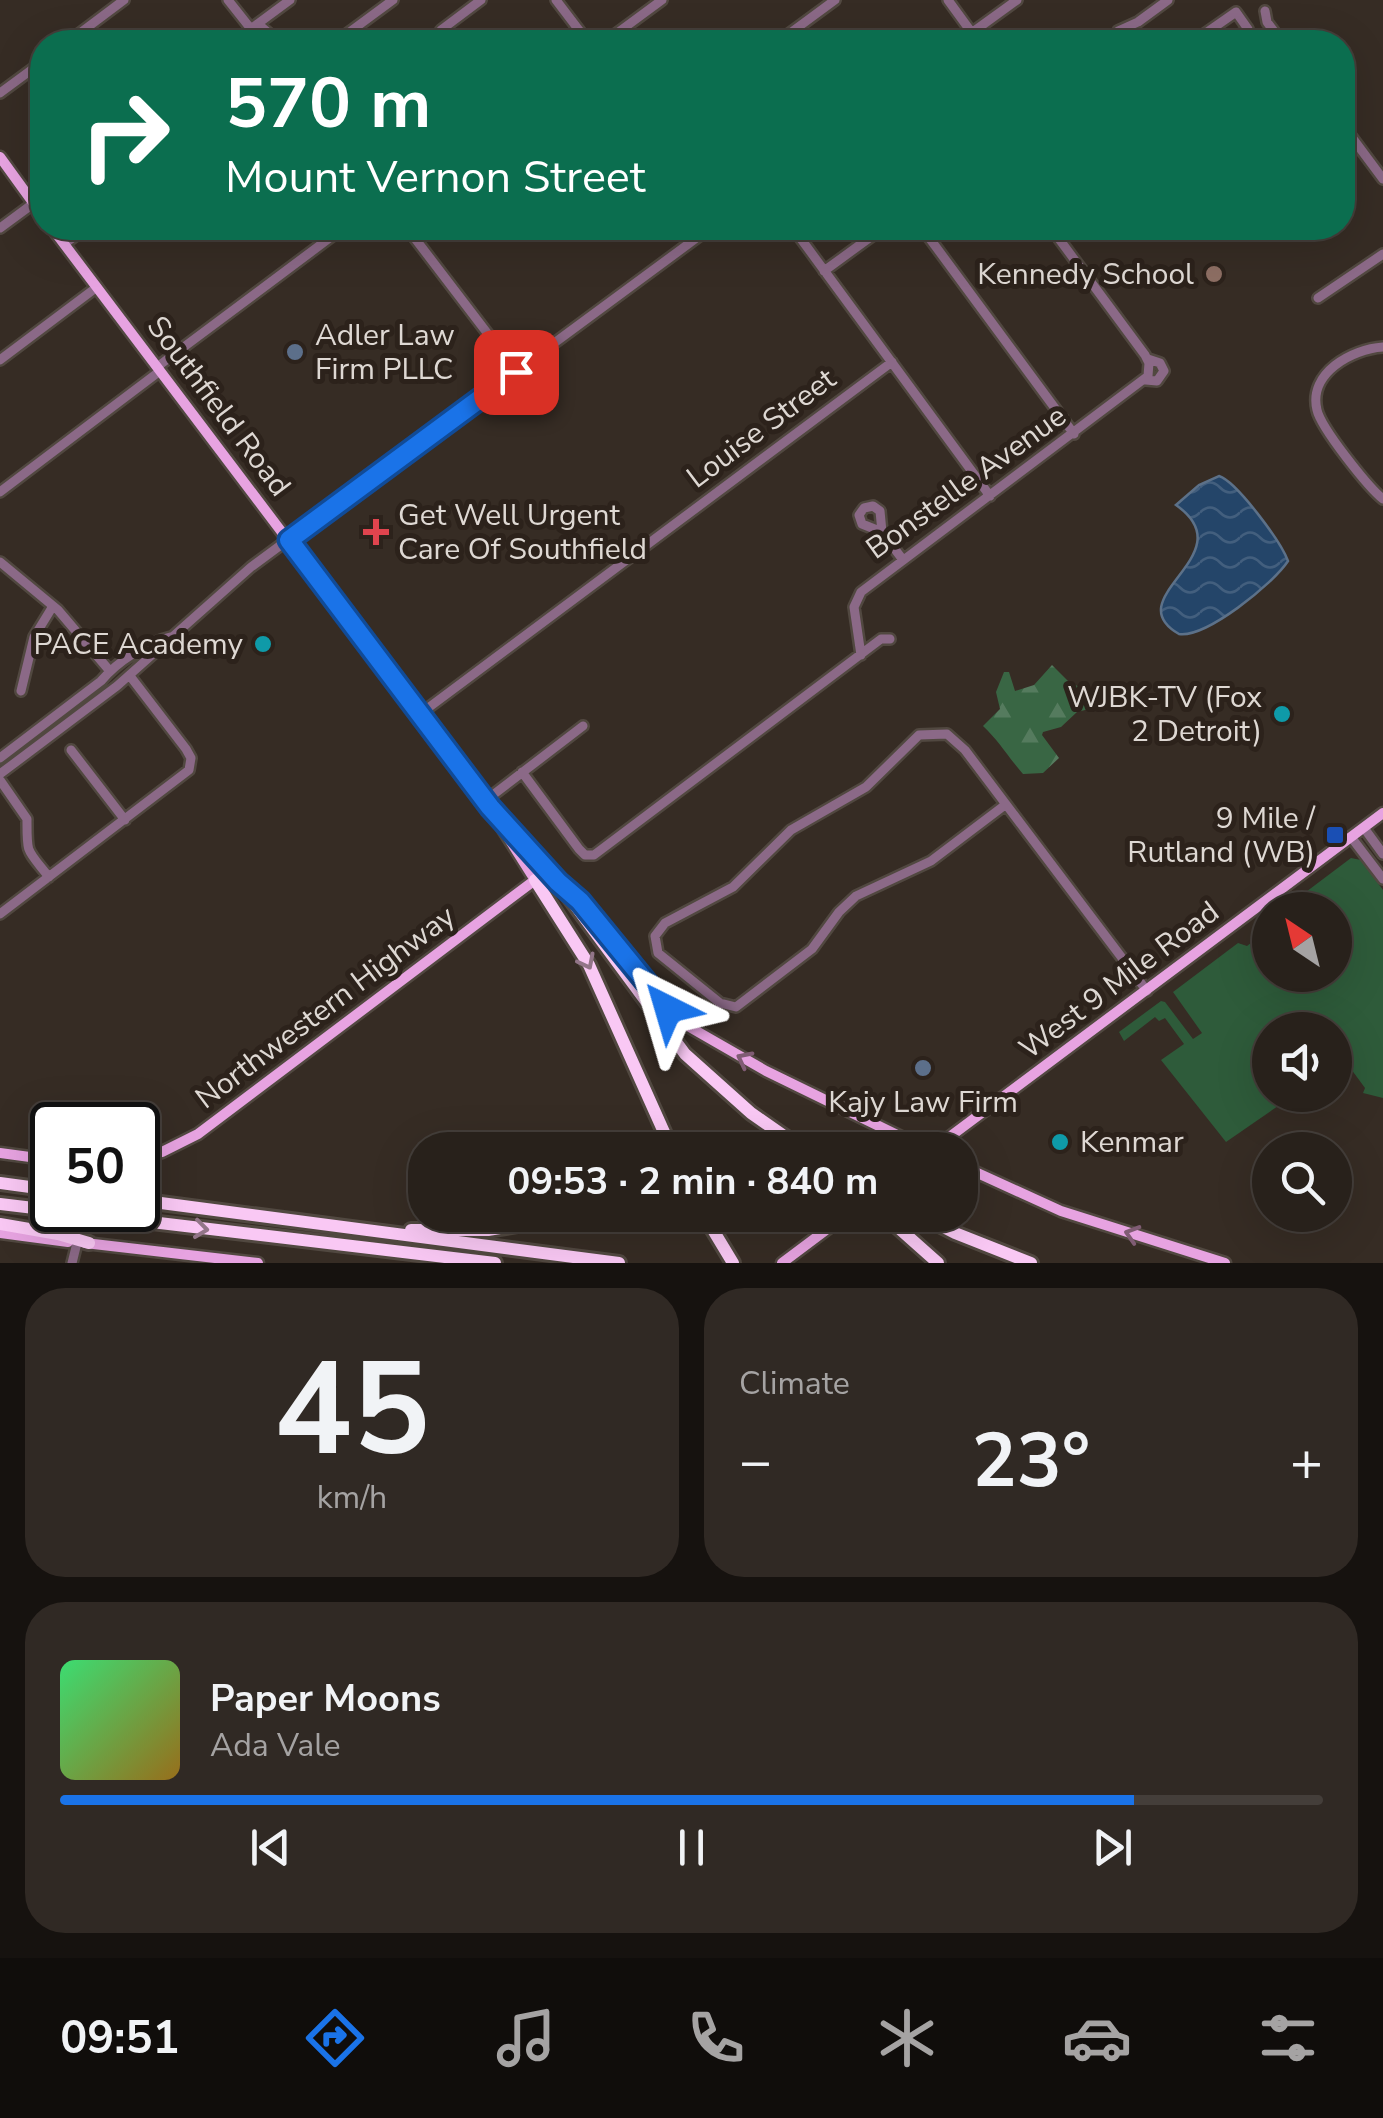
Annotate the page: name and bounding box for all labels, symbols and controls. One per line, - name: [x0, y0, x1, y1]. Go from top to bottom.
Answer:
- text: 570 m: [225, 56, 431, 152]
- icon: right: [60, 70, 190, 200]
- text: Mount Vernon Street: [225, 147, 646, 208]
- place label: Kennedy School: [977, 254, 1194, 295]
- marker: Kennedy School: [1203, 263, 1225, 285]
- street label: Southfield Road: [137, 308, 300, 505]
- place label: Adler Law Firm PLLC: [315, 315, 455, 390]
- pin: [474, 330, 559, 415]
- marker: Adler Law Firm PLLC: [284, 341, 306, 363]
- icon: arrive: [489, 345, 544, 400]
- street label: Louise Street: [678, 359, 845, 498]
- street label: Bonstelle Avenue: [858, 396, 1075, 569]
- place label: Get Well Urgent Care Of Southfield: [398, 495, 647, 570]
- marker: Get Well Urgent Care Of Southfield: [363, 519, 389, 545]
- place label: PACE Academy: [33, 624, 244, 665]
- marker: PACE Academy: [252, 633, 274, 655]
- place label: WJBK-TV (Fox 2 Detroit): [1067, 677, 1262, 752]
- marker: WJBK-TV (Fox 2 Detroit): [1271, 703, 1293, 725]
- place label: 9 Mile / Rutland (WB): [1127, 798, 1317, 873]
- marker: 9 Mile / Rutland (WB): [1324, 824, 1346, 846]
- street label: West 9 Mile Road: [1011, 892, 1228, 1069]
- north arrow: [1252, 892, 1352, 992]
- map controls: [1252, 892, 1352, 1232]
- street label: Northwestern Highway: [187, 896, 464, 1119]
- one-way arrow: [575, 952, 594, 970]
- position arrow: [616, 957, 720, 1061]
- button: sound: [1252, 1012, 1352, 1112]
- one-way arrow: [736, 1052, 754, 1072]
- marker: Kajy Law Firm: [912, 1057, 934, 1079]
- place label: Kajy Law Firm: [828, 1082, 1018, 1123]
- speed limit sign: 50: [30, 1102, 160, 1232]
- place label: Kenmar: [1080, 1122, 1184, 1163]
- marker: Kenmar: [1049, 1131, 1071, 1153]
- button: search: [1252, 1132, 1352, 1232]
- text: 09:53 · 2 min · 840 m: [508, 1156, 878, 1207]
- one-way arrow: [193, 1218, 209, 1239]
- one-way arrow: [1124, 1225, 1141, 1246]
- text: 45: [274, 1322, 430, 1499]
- text: Climate: [739, 1362, 850, 1405]
- text: 23°: [972, 1410, 1090, 1512]
- text: −: [739, 1424, 772, 1499]
- text: +: [1290, 1424, 1323, 1499]
- text: km/h: [317, 1476, 387, 1519]
- text: Paper Moons: [210, 1673, 441, 1724]
- text: Ada Vale: [210, 1724, 341, 1767]
- icon: previous: [243, 1820, 298, 1875]
- icon: pause: [664, 1820, 719, 1875]
- icon: next: [1085, 1820, 1140, 1875]
- icon: directions: [300, 2003, 370, 2073]
- icon: music: [491, 2003, 561, 2073]
- icon: phone: [681, 2003, 751, 2073]
- icon: climate: [872, 2003, 942, 2073]
- icon: car: [1062, 2003, 1132, 2073]
- icon: filters: [1253, 2003, 1323, 2073]
- text: 09:51: [60, 2008, 179, 2069]

